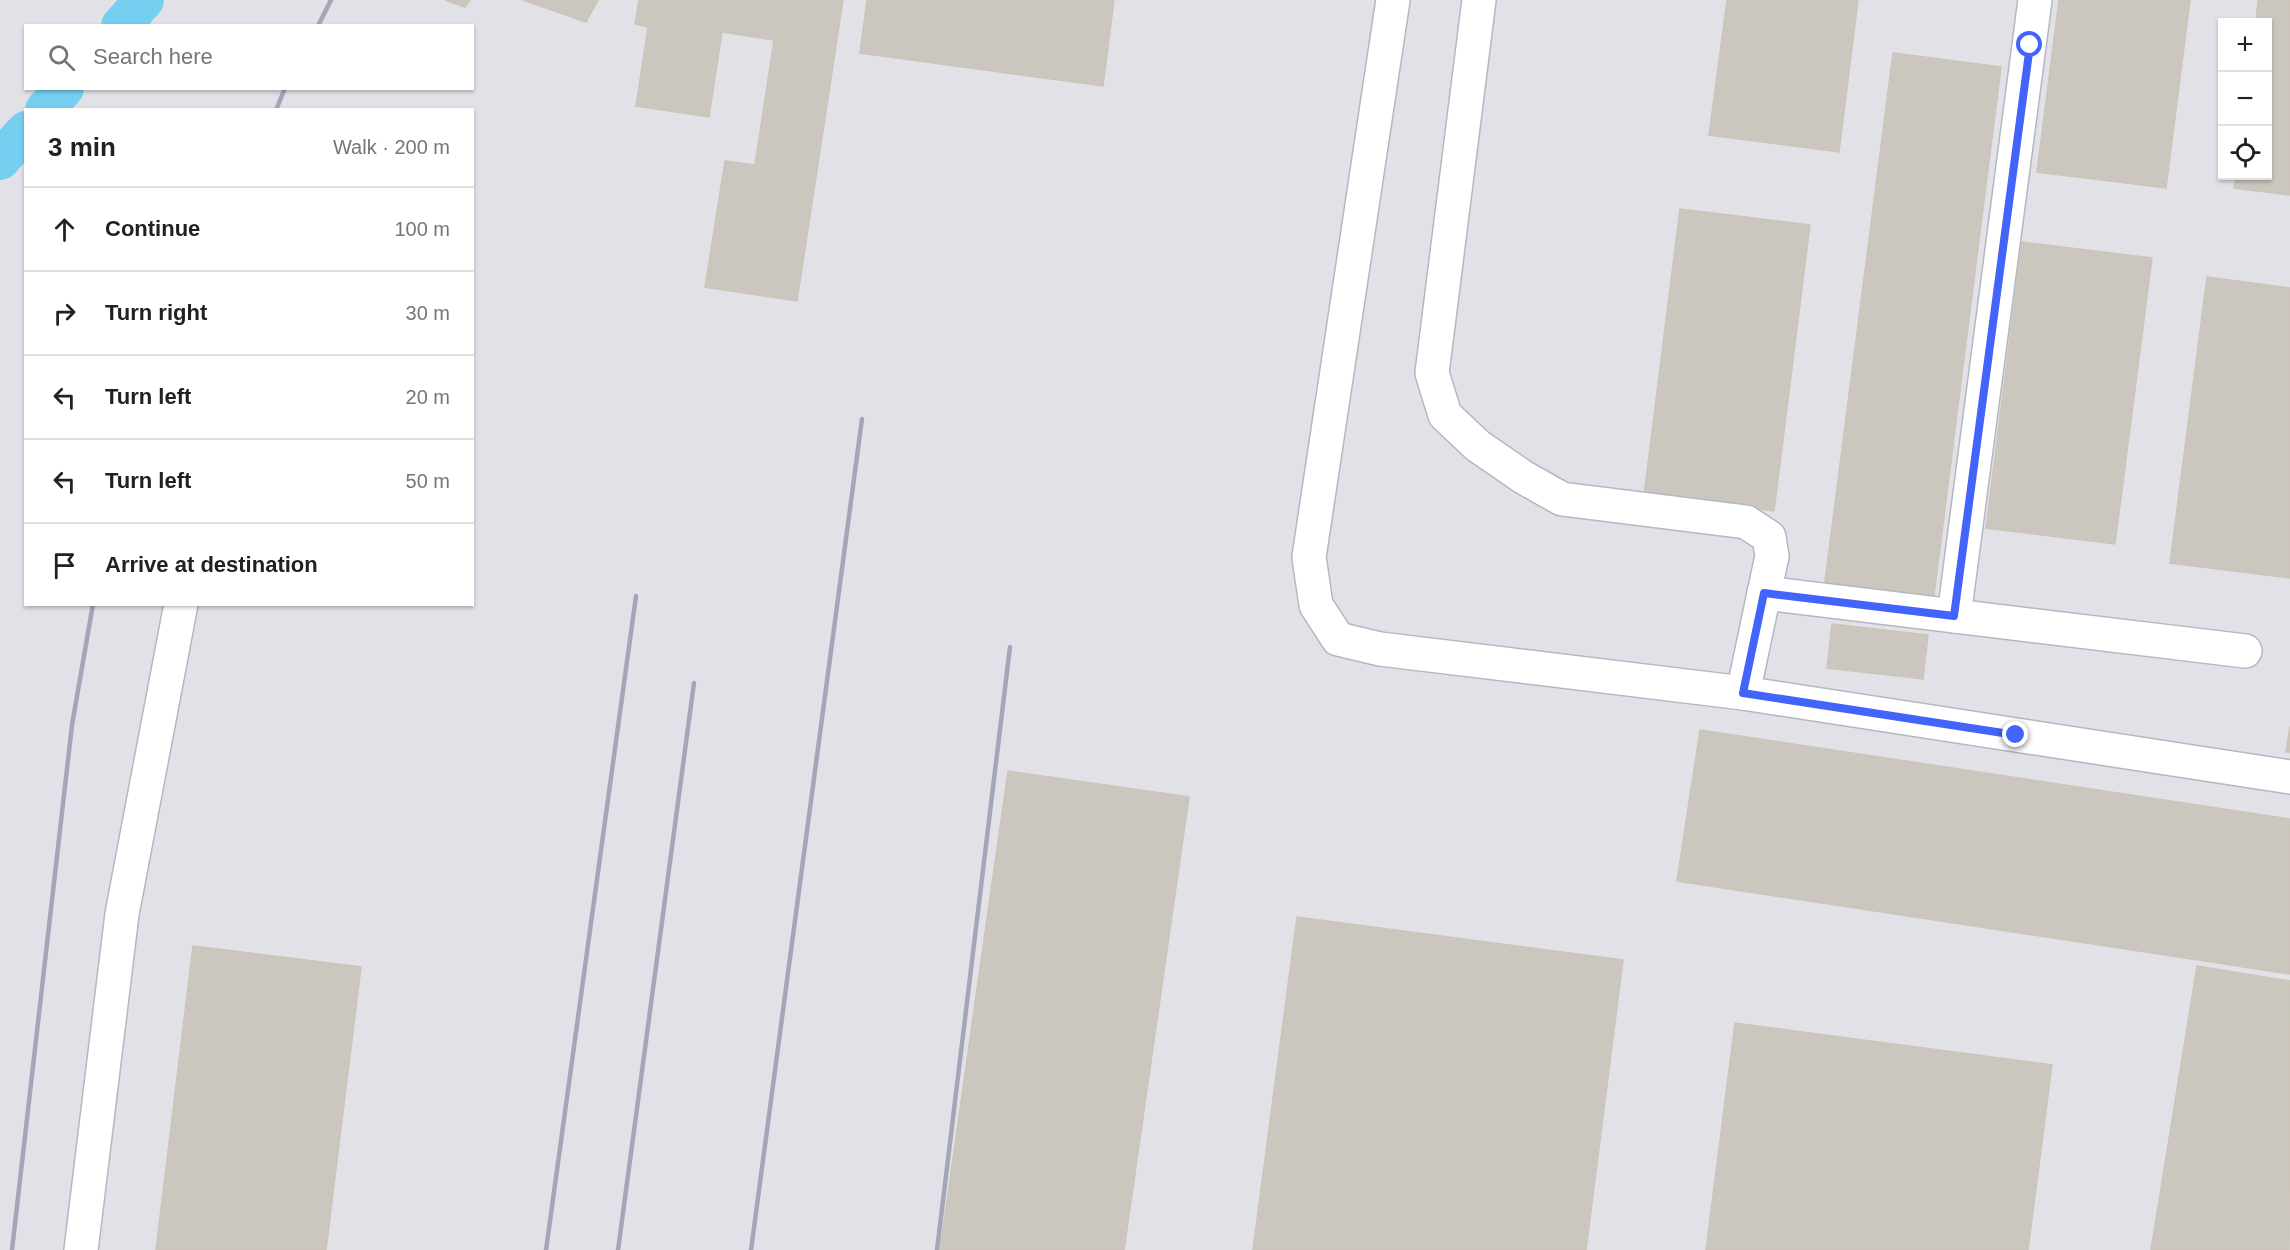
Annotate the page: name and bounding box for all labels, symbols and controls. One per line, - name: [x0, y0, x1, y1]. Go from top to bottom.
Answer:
- map controls: [2218, 18, 2272, 180]
- button: +: [2218, 18, 2272, 72]
- search box: [24, 24, 474, 90]
- route start: [2016, 31, 2042, 57]
- icon: search: [45, 41, 78, 74]
- text: Search here: [93, 44, 213, 69]
- button: −: [2218, 72, 2272, 126]
- button: locate: [2218, 126, 2272, 180]
- text: 3 min: [48, 132, 116, 162]
- text: Walk · 200 m: [333, 136, 450, 158]
- icon: ahead: [48, 213, 81, 246]
- text: Continue: [105, 216, 200, 241]
- text: 100 m: [394, 218, 450, 240]
- icon: right: [48, 297, 81, 330]
- text: Turn right: [105, 300, 207, 325]
- text: 30 m: [406, 302, 450, 324]
- icon: left: [48, 381, 81, 414]
- text: Turn left: [105, 384, 191, 409]
- text: 20 m: [406, 386, 450, 408]
- icon: left: [48, 465, 81, 498]
- text: Turn left: [105, 468, 191, 493]
- text: 50 m: [406, 470, 450, 492]
- icon: arrive: [48, 549, 81, 582]
- text: Arrive at destination: [105, 552, 318, 577]
- route end: [2002, 721, 2028, 747]

